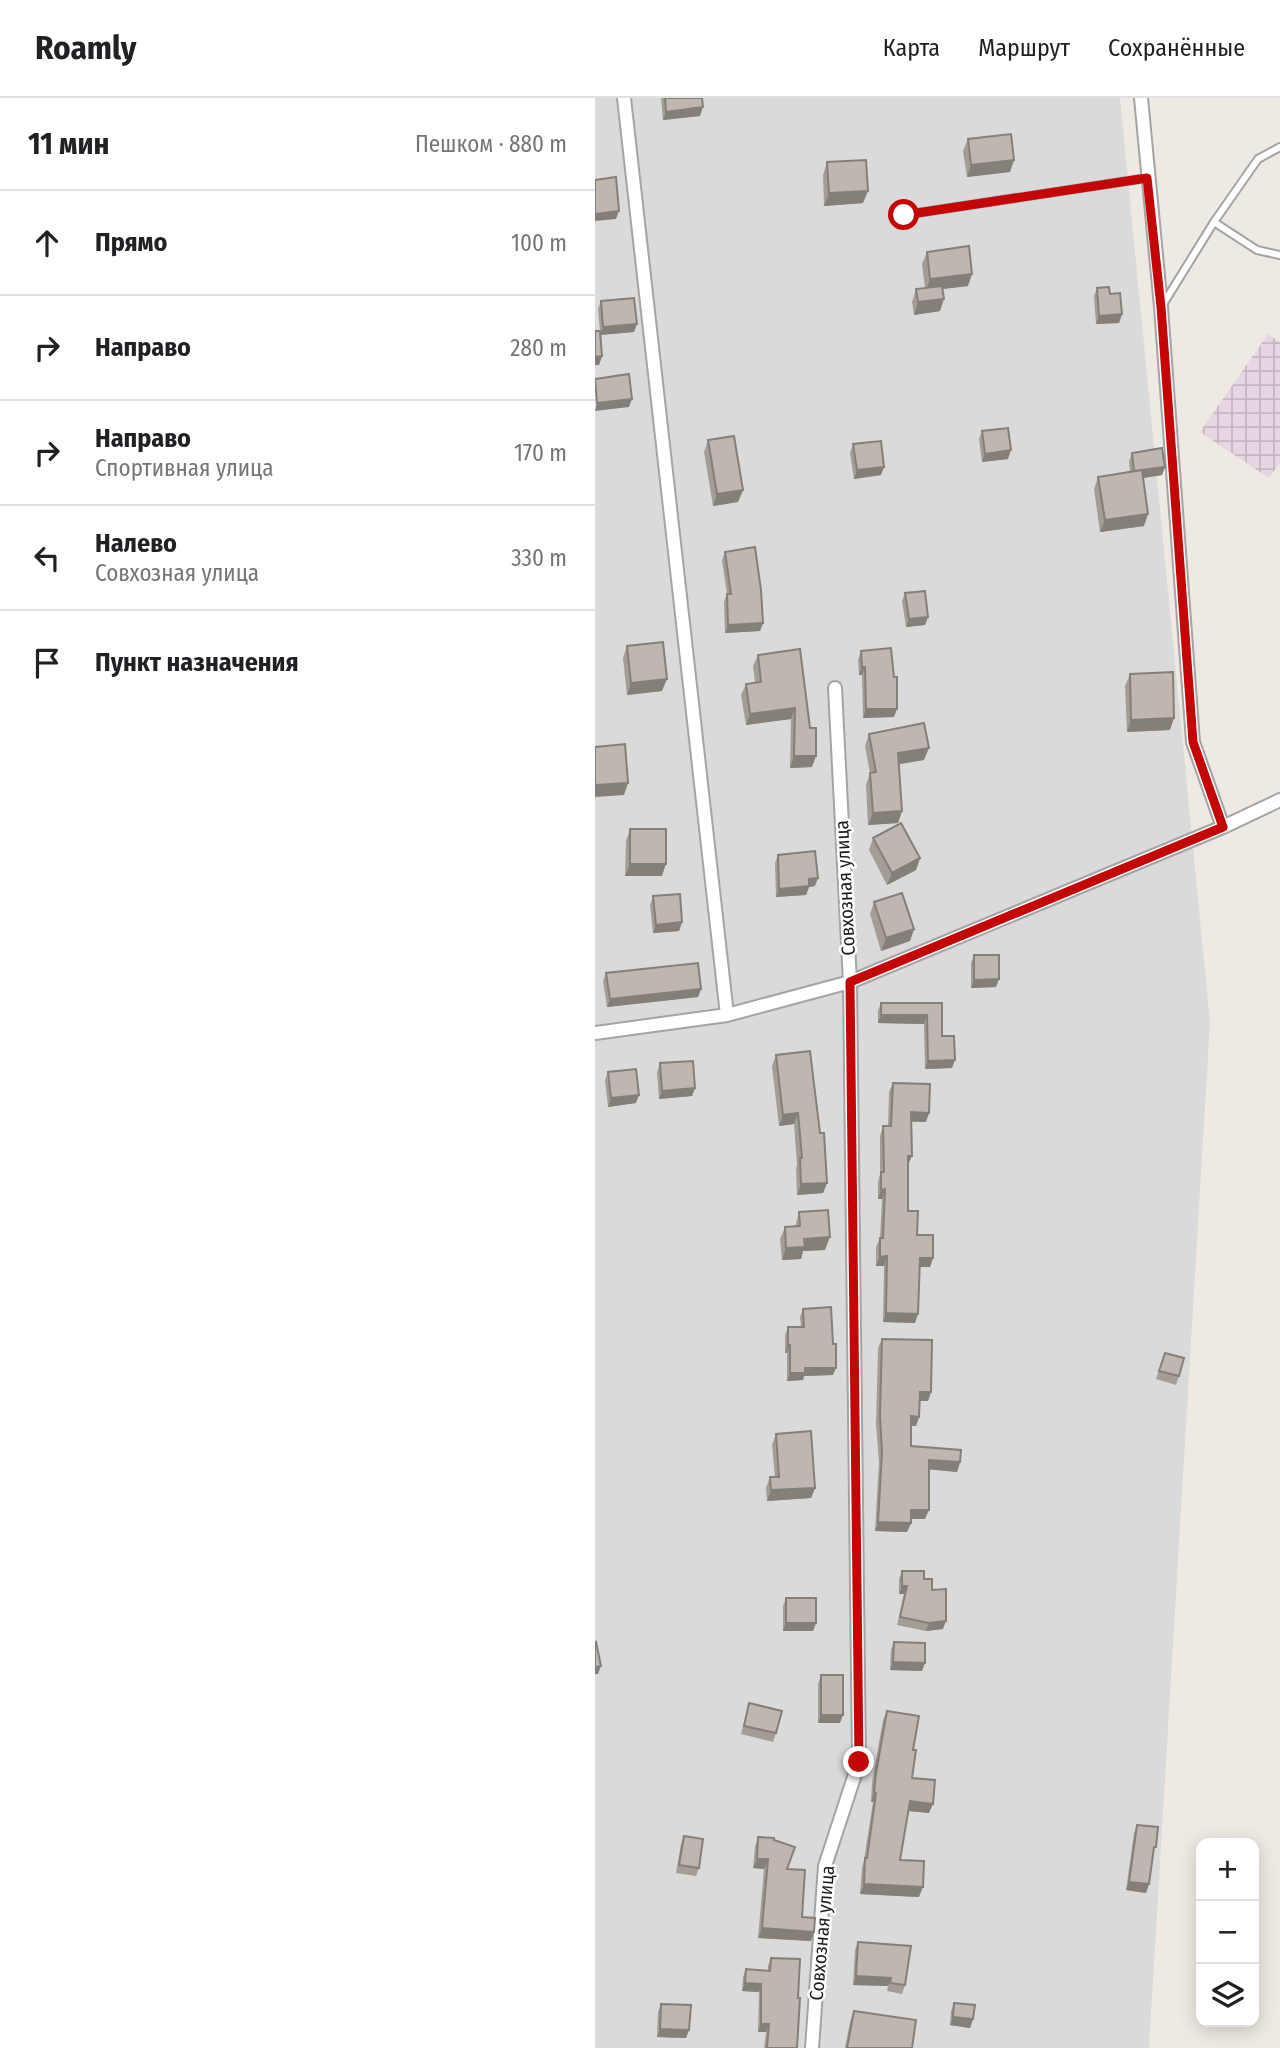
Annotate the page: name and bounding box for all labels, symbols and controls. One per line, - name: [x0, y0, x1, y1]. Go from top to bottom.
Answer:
- text: Roamly: [35, 28, 136, 68]
- text: Карта: [883, 34, 940, 62]
- text: Маршрут: [978, 34, 1070, 62]
- text: Сохранённые: [1108, 34, 1245, 62]
- text: 11 мин: [28, 126, 109, 162]
- text: Пешком · 880 m: [415, 130, 567, 158]
- route start: [888, 199, 919, 230]
- icon: ahead: [28, 224, 66, 262]
- text: Прямо: [95, 227, 167, 258]
- text: 100 m: [511, 229, 567, 257]
- icon: right: [28, 329, 66, 367]
- text: Направо: [95, 332, 191, 363]
- text: 280 m: [510, 334, 567, 362]
- text: Направо: [95, 423, 191, 454]
- icon: right: [28, 434, 66, 472]
- text: 170 m: [514, 439, 567, 467]
- text: Спортивная улица: [95, 454, 274, 482]
- text: Налево: [95, 528, 177, 559]
- icon: left: [28, 539, 66, 577]
- text: 330 m: [511, 544, 567, 572]
- text: Совхозная улица: [95, 559, 259, 587]
- icon: arrive: [28, 644, 66, 682]
- text: Пункт назначения: [95, 647, 299, 678]
- street label: Совхозная улица: [830, 820, 860, 956]
- route end: [843, 1746, 874, 1777]
- map controls: [1196, 1838, 1259, 2027]
- button: +: [1196, 1838, 1259, 1901]
- street label: Совхозная улица: [805, 1864, 839, 2002]
- button: −: [1196, 1901, 1259, 1964]
- button: layers: [1196, 1964, 1259, 2027]

